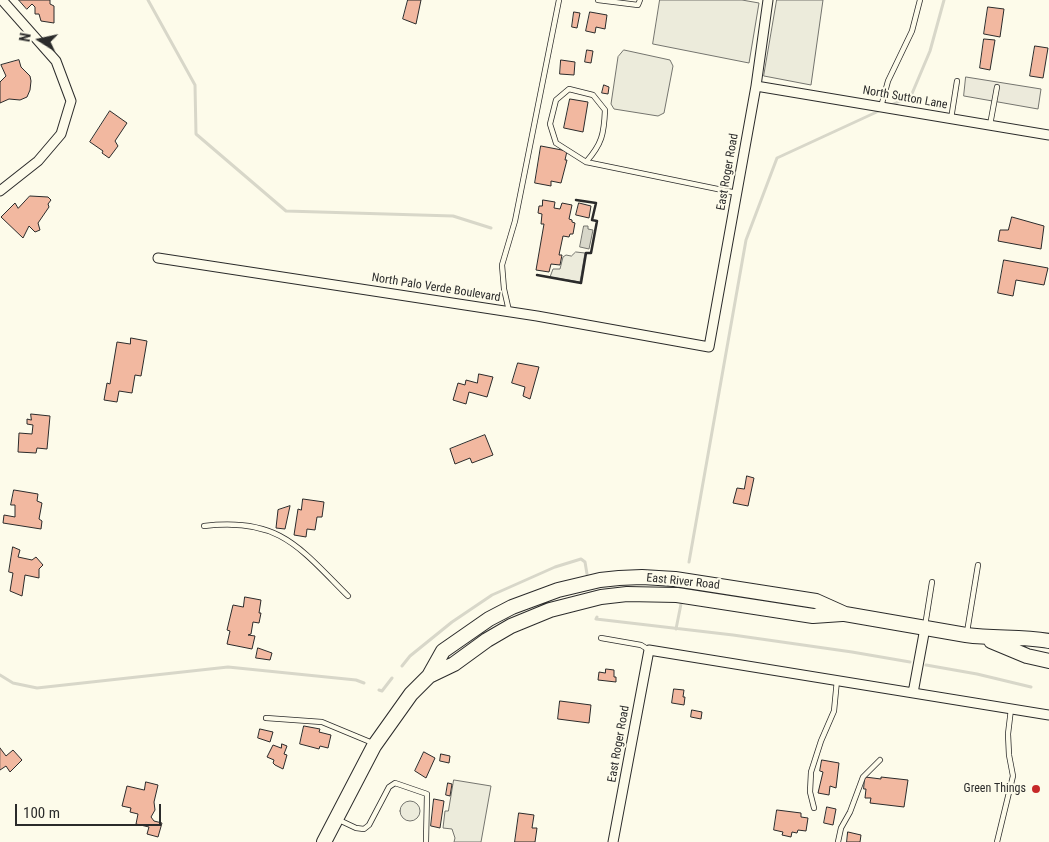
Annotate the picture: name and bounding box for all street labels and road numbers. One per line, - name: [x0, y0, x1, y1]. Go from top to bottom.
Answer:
- street label: North Sutton Lane: [861, 83, 949, 113]
- street label: East Roger Road: [714, 132, 742, 212]
- street label: North Palo Verde Boulevard: [371, 271, 501, 305]
- street label: East River Road: [646, 571, 720, 593]
- street label: East Roger Road: [605, 704, 633, 784]

